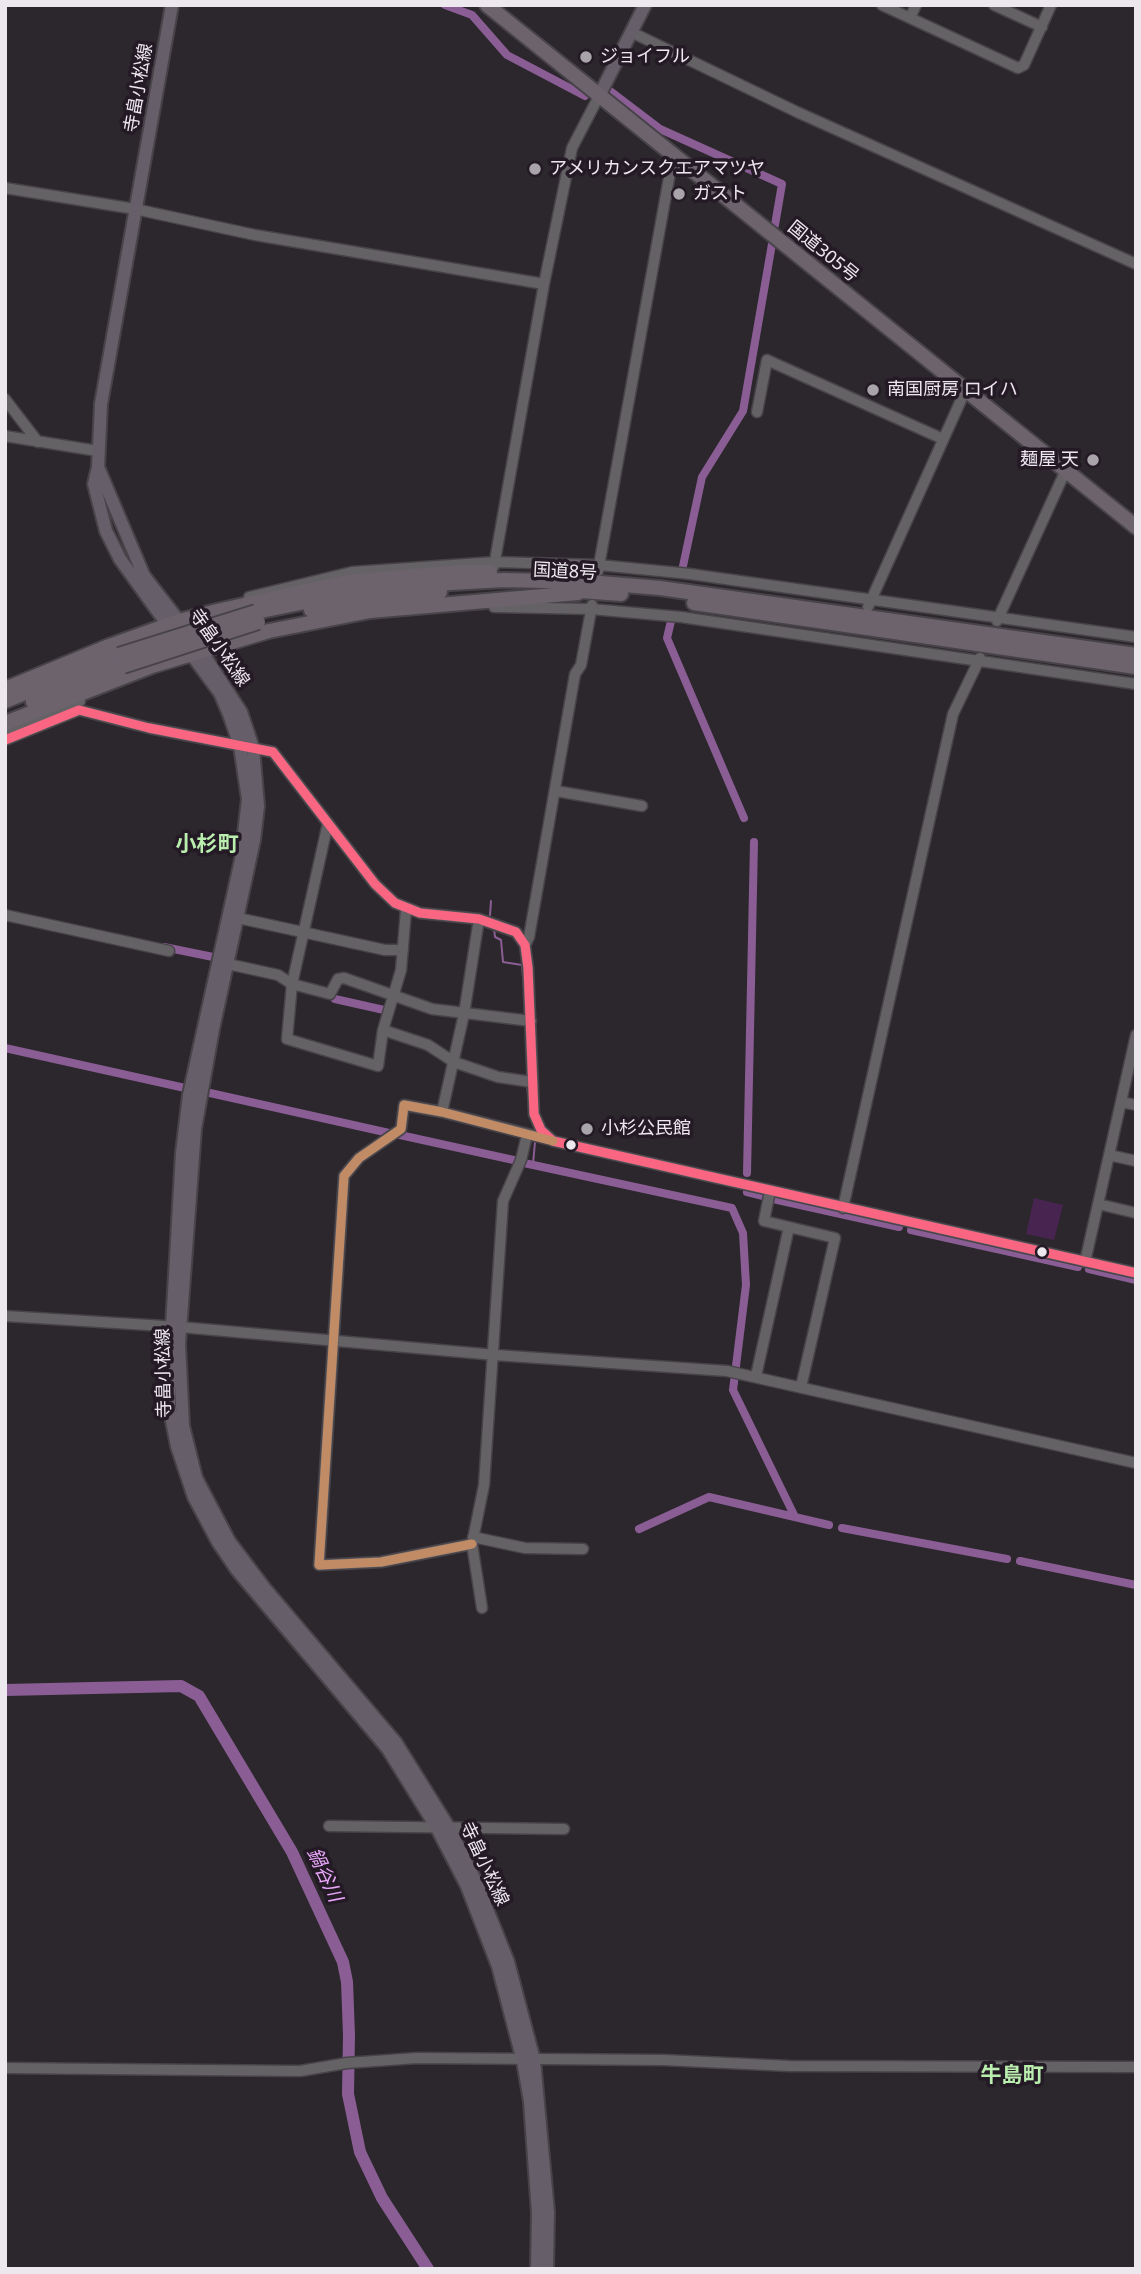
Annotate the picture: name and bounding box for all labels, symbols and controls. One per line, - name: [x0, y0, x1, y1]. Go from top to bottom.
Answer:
- street label: 寺畠小松線: [121, 42, 157, 134]
- place label: ジョイフル: [600, 46, 690, 68]
- marker: ジョイフル: [578, 49, 594, 65]
- place label: アメリカンスクエアマツヤ: [549, 158, 765, 180]
- marker: アメリカンスクエアマツヤ: [527, 161, 543, 177]
- place label: ガスト: [693, 183, 747, 205]
- marker: ガスト: [671, 186, 687, 202]
- street label: 国道305号: [783, 217, 863, 287]
- place label: 南国厨房 ロイハ: [887, 379, 1018, 401]
- marker: 南国厨房 ロイハ: [865, 382, 881, 398]
- place label: 麺屋 天: [1020, 449, 1079, 471]
- marker: 麺屋 天: [1085, 452, 1101, 468]
- street label: 国道8号: [532, 560, 598, 584]
- street label: 寺畠小松線: [184, 605, 254, 691]
- district label: 小杉町: [176, 832, 238, 858]
- place label: 小杉公民館: [601, 1118, 691, 1140]
- marker: 小杉公民館: [579, 1121, 595, 1137]
- unlabelled marker: [564, 1138, 578, 1152]
- unlabelled marker: [1035, 1245, 1049, 1259]
- street label: 寺畠小松線: [152, 1328, 176, 1418]
- street label: 寺畠小松線: [455, 1819, 513, 1909]
- water label: 鍋谷川: [302, 1844, 346, 1906]
- district label: 牛島町: [981, 2063, 1043, 2089]

